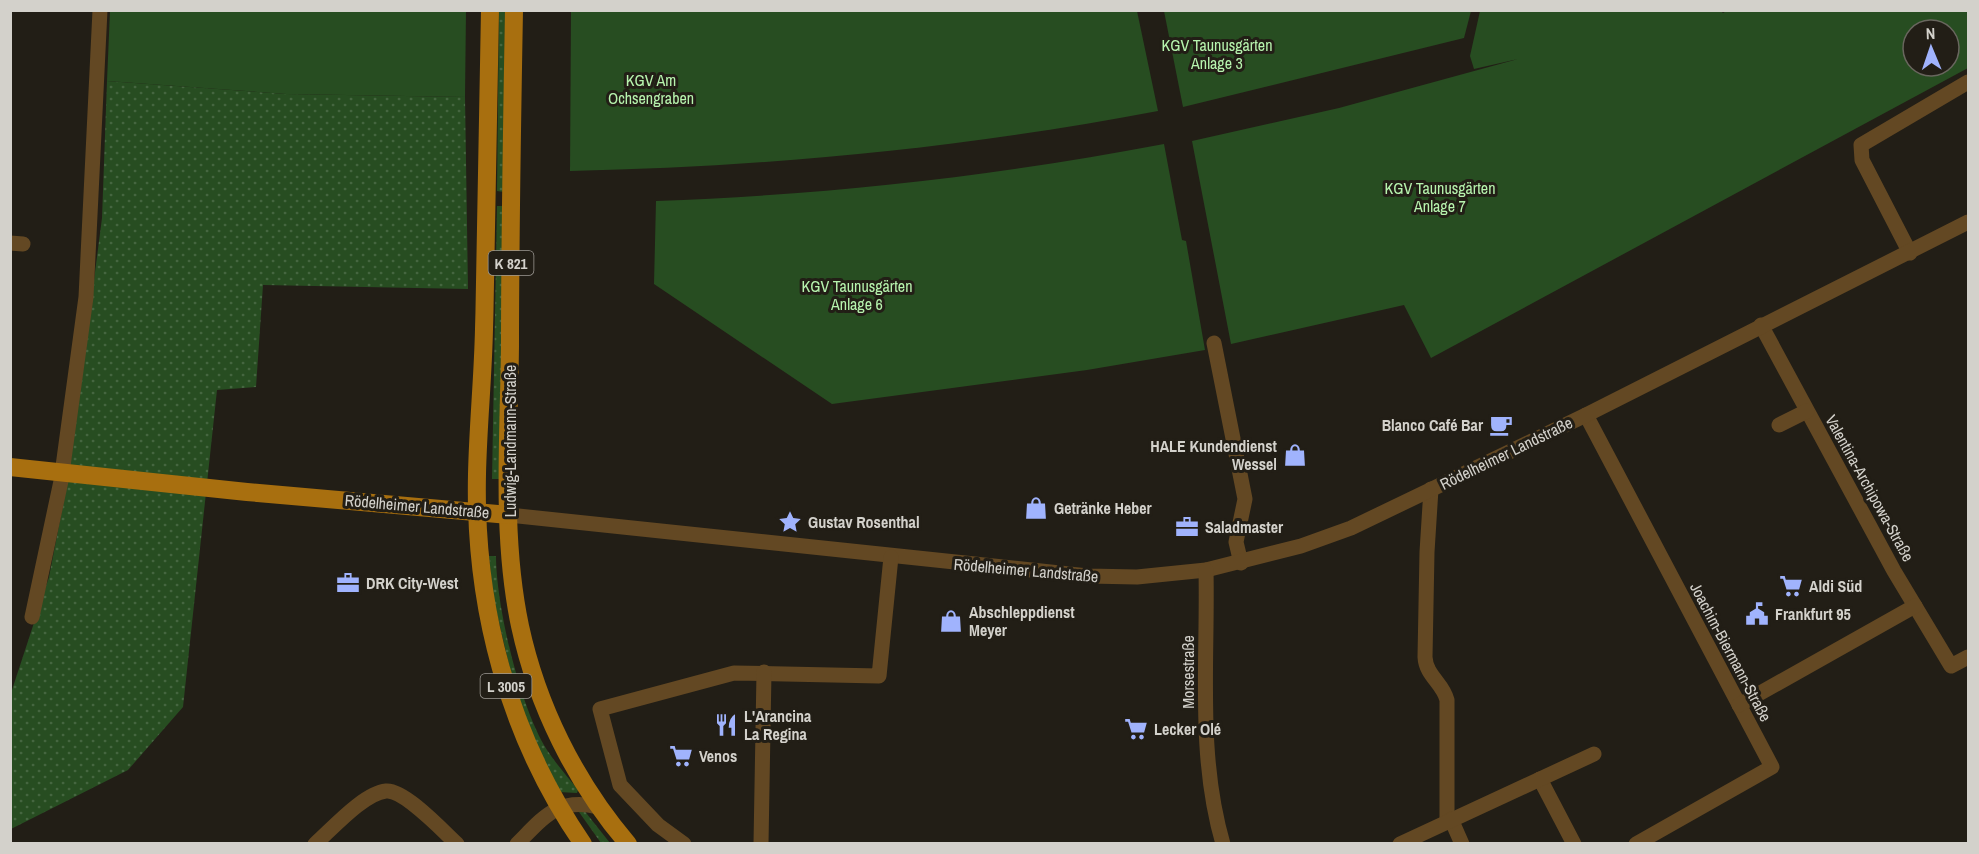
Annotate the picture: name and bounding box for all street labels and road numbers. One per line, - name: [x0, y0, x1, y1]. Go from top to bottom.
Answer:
- road number: K 821: [488, 251, 534, 275]
- street label: Ludwig-Landmann-Straße: [499, 365, 521, 517]
- street label: Rödelheimer Landstraße: [1436, 411, 1576, 495]
- street label: Valentina-Archipowa-Straße: [1820, 411, 1920, 565]
- street label: Rödelheimer Landstraße: [344, 489, 490, 523]
- street label: Rödelheimer Landstraße: [953, 553, 1099, 587]
- street label: Joachim-Biermann-Straße: [1685, 579, 1777, 725]
- street label: Morsestraße: [1177, 635, 1199, 709]
- road number: L 3005: [480, 674, 532, 698]

